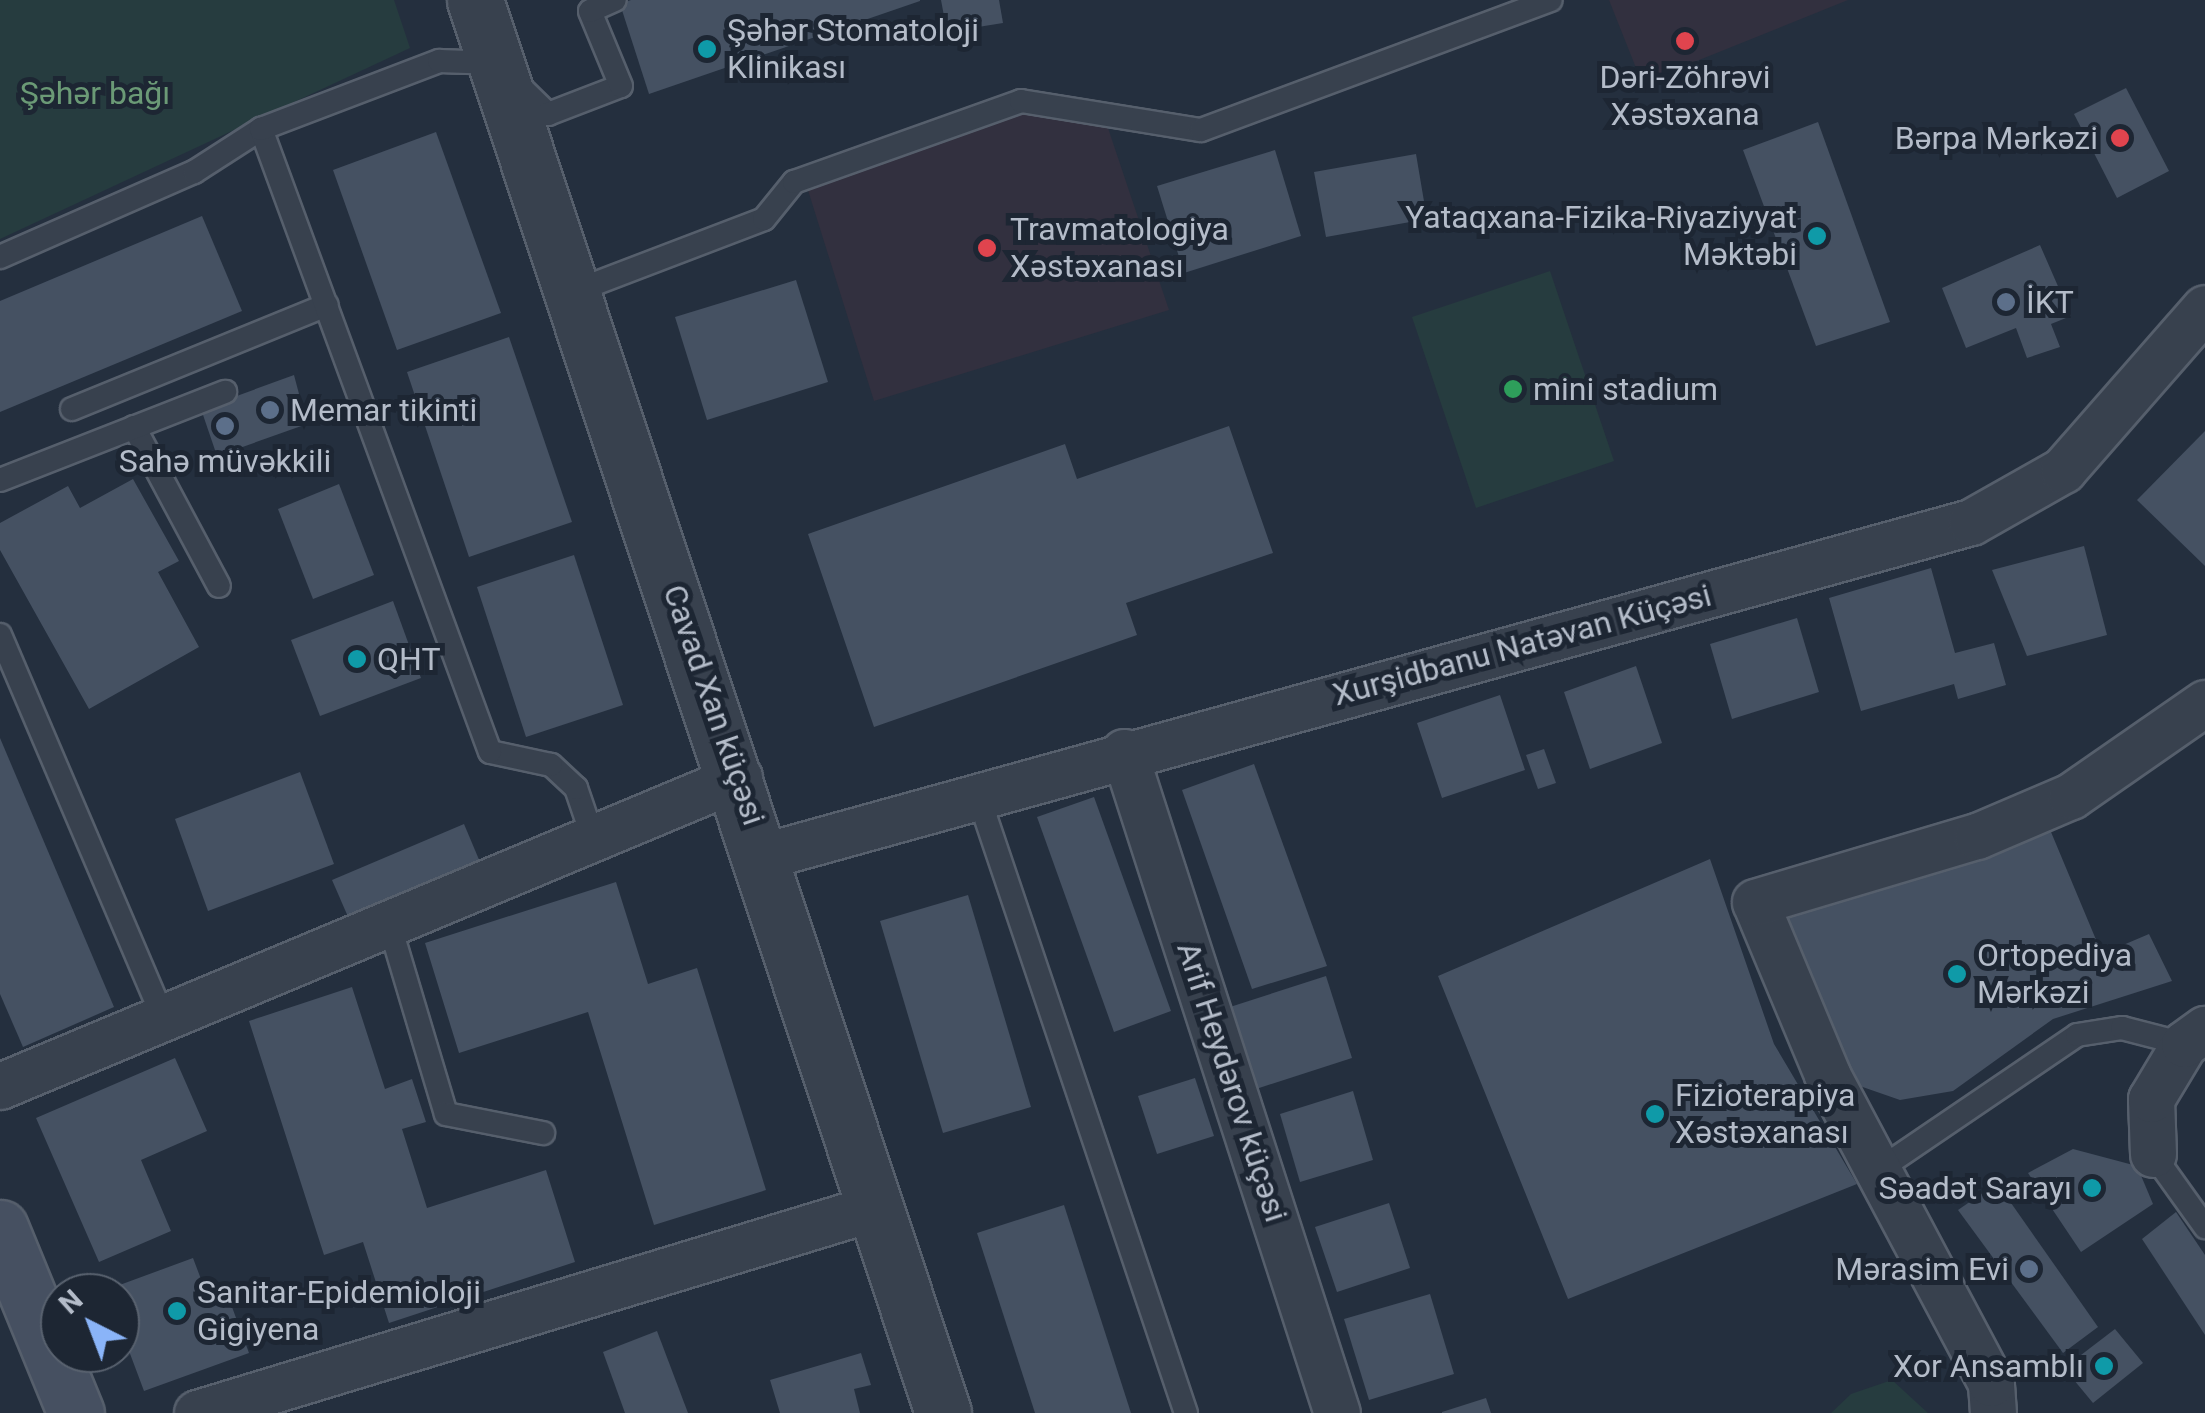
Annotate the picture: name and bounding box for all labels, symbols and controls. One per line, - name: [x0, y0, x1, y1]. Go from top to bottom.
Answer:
- place label: Şəhər Stomatoloji Klinikası: [727, 12, 979, 87]
- marker: Dəri-Zöhrəvi Xəstəxana: [1672, 28, 1698, 54]
- marker: Şəhər Stomatoloji Klinikası: [696, 38, 718, 60]
- place label: Dəri-Zöhrəvi Xəstəxana: [1600, 59, 1770, 134]
- park label: Şəhər bağı: [20, 74, 170, 112]
- place label: Bərpa Mərkəzi: [1895, 119, 2098, 157]
- marker: Bərpa Mərkəzi: [2107, 125, 2133, 151]
- place label: Yataqxana-Fizika-Riyaziyyat Məktəbi: [1405, 199, 1797, 274]
- place label: Travmatologiya Xəstəxanası: [1010, 211, 1229, 286]
- marker: Yataqxana-Fizika-Riyaziyyat Məktəbi: [1806, 225, 1828, 247]
- marker: Travmatologiya Xəstəxanası: [974, 235, 1000, 261]
- place label: İKT: [2026, 283, 2074, 321]
- marker: İKT: [1995, 291, 2017, 313]
- place label: mini stadium: [1533, 370, 1718, 408]
- marker: mini stadium: [1502, 378, 1524, 400]
- place label: Memar tikinti: [290, 391, 477, 429]
- marker: Memar tikinti: [259, 399, 281, 421]
- marker: Sahə müvəkkili: [214, 415, 236, 437]
- place label: Sahə müvəkkili: [119, 442, 331, 480]
- street label: Xurşidbanu Natəvan Küçəsi: [1329, 576, 1715, 714]
- street label: Cavad Xan küçəsi: [655, 580, 773, 830]
- place label: QHT: [377, 640, 440, 678]
- marker: QHT: [346, 648, 368, 670]
- street label: Arif Heydərov küçəsi: [1169, 937, 1295, 1227]
- place label: Ortopediya Mərkəzi: [1977, 937, 2132, 1012]
- marker: Ortopediya Mərkəzi: [1946, 963, 1968, 985]
- place label: Fizioterapiya Xəstəxanası: [1675, 1077, 1856, 1152]
- marker: Fizioterapiya Xəstəxanası: [1644, 1103, 1666, 1125]
- place label: Səadət Sarayı: [1879, 1169, 2072, 1207]
- marker: Səadət Sarayı: [2081, 1177, 2103, 1199]
- place label: Mərasim Evi: [1835, 1250, 2009, 1288]
- marker: Mərasim Evi: [2018, 1258, 2040, 1280]
- north arrow: [40, 1273, 140, 1373]
- place label: Sanitar-Epidemioloji Gigiyena: [197, 1274, 481, 1349]
- text: N: [53, 1283, 89, 1321]
- marker: Sanitar-Epidemioloji Gigiyena: [166, 1300, 188, 1322]
- place label: Xor Ansamblı: [1893, 1347, 2084, 1385]
- marker: Xor Ansamblı: [2093, 1355, 2115, 1377]

